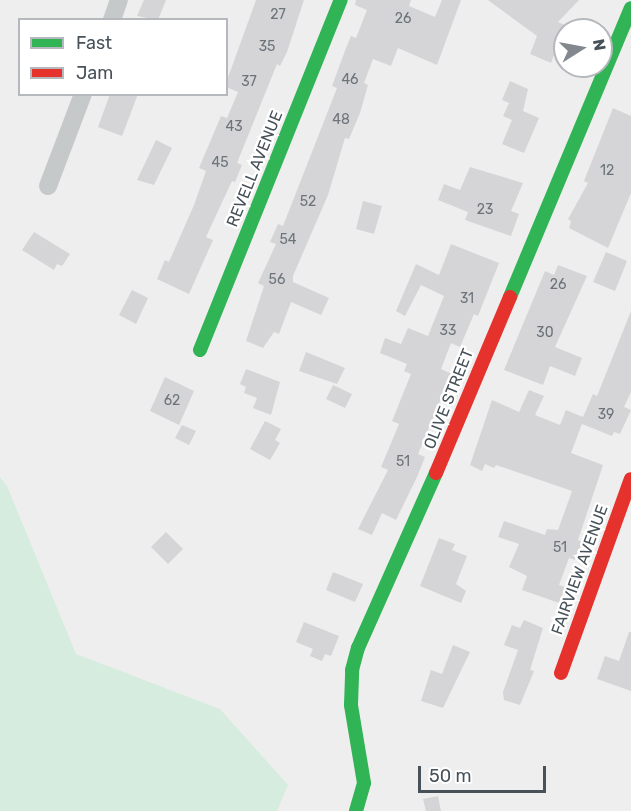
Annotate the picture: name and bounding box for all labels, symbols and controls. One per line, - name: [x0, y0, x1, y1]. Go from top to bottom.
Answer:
- house number: 27: [270, 7, 286, 23]
- house number: 26: [395, 11, 411, 27]
- legend: [18, 18, 228, 96]
- north arrow: [553, 18, 613, 78]
- text: Fast: [76, 32, 112, 54]
- text: N: [589, 37, 610, 52]
- house number: 35: [259, 39, 275, 55]
- text: Jam: [76, 62, 113, 84]
- house number: 46: [341, 72, 359, 88]
- house number: 37: [241, 74, 257, 90]
- street label: REVELL AVENUE: [223, 108, 287, 230]
- house number: 48: [332, 112, 350, 128]
- house number: 43: [225, 119, 243, 135]
- house number: 45: [211, 155, 229, 171]
- house number: 12: [600, 163, 614, 179]
- house number: 52: [300, 194, 316, 210]
- house number: 23: [477, 202, 493, 218]
- house number: 54: [279, 232, 297, 248]
- house number: 56: [269, 272, 285, 288]
- house number: 26: [550, 277, 566, 293]
- house number: 31: [460, 291, 474, 307]
- house number: 33: [440, 323, 456, 339]
- house number: 30: [536, 325, 554, 341]
- street label: OLIVE STREET: [420, 346, 478, 452]
- house number: 62: [164, 393, 180, 409]
- house number: 39: [598, 407, 614, 423]
- house number: 51: [396, 454, 410, 470]
- street label: FAIRVIEW AVENUE: [547, 502, 613, 638]
- house number: 51: [553, 540, 567, 556]
- scale bar: [421, 754, 548, 792]
- text: 50 m: [429, 765, 472, 787]

